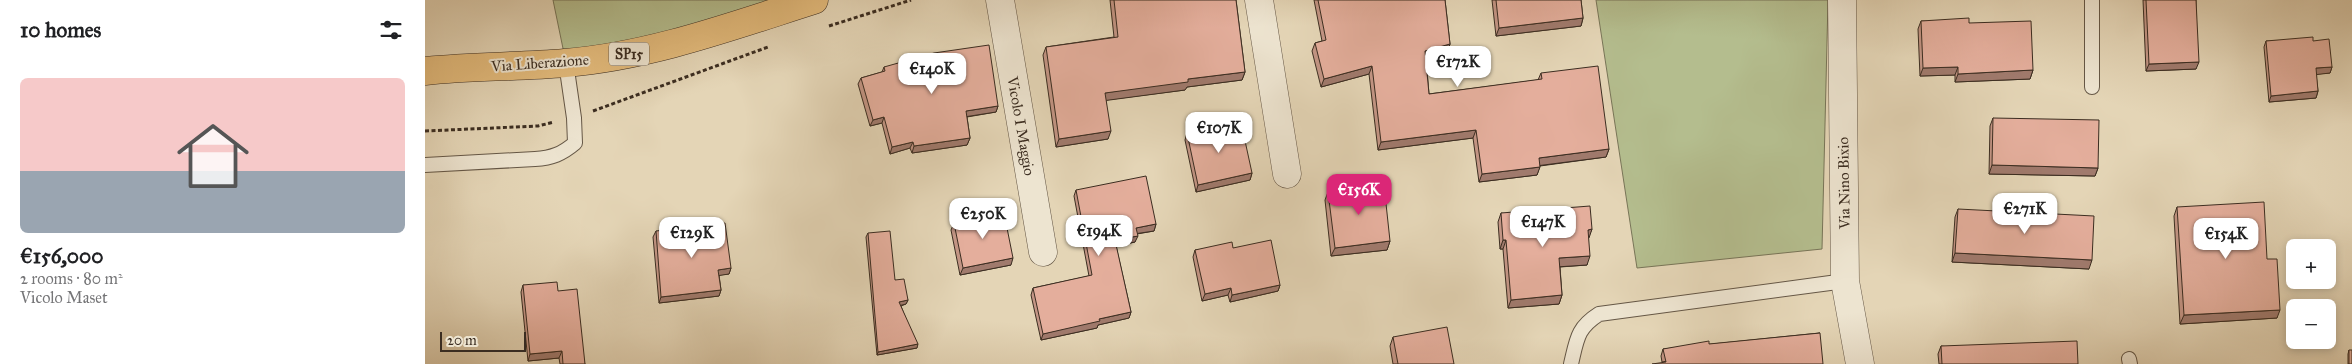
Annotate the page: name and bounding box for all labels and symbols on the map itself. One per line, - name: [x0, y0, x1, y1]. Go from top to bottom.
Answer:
- road number: SP15: [609, 42, 649, 66]
- pin: €172K: [1423, 46, 1493, 88]
- street label: Via Liberazione: [490, 51, 589, 75]
- pin: €140K: [897, 52, 967, 95]
- street label: Vicolo I Maggio: [1003, 74, 1039, 177]
- pin: €107K: [1184, 112, 1254, 154]
- street label: Via Nino Bixio: [1834, 136, 1854, 230]
- pin: €156K: [1324, 174, 1394, 216]
- pin: €271K: [1990, 192, 2060, 235]
- pin: €250K: [948, 198, 1018, 240]
- pin: €147K: [1508, 206, 1578, 248]
- pin: €194K: [1064, 214, 1134, 257]
- pin: €129K: [657, 216, 727, 259]
- pin: €154K: [2191, 218, 2261, 260]
- scale bar: [440, 329, 526, 352]

